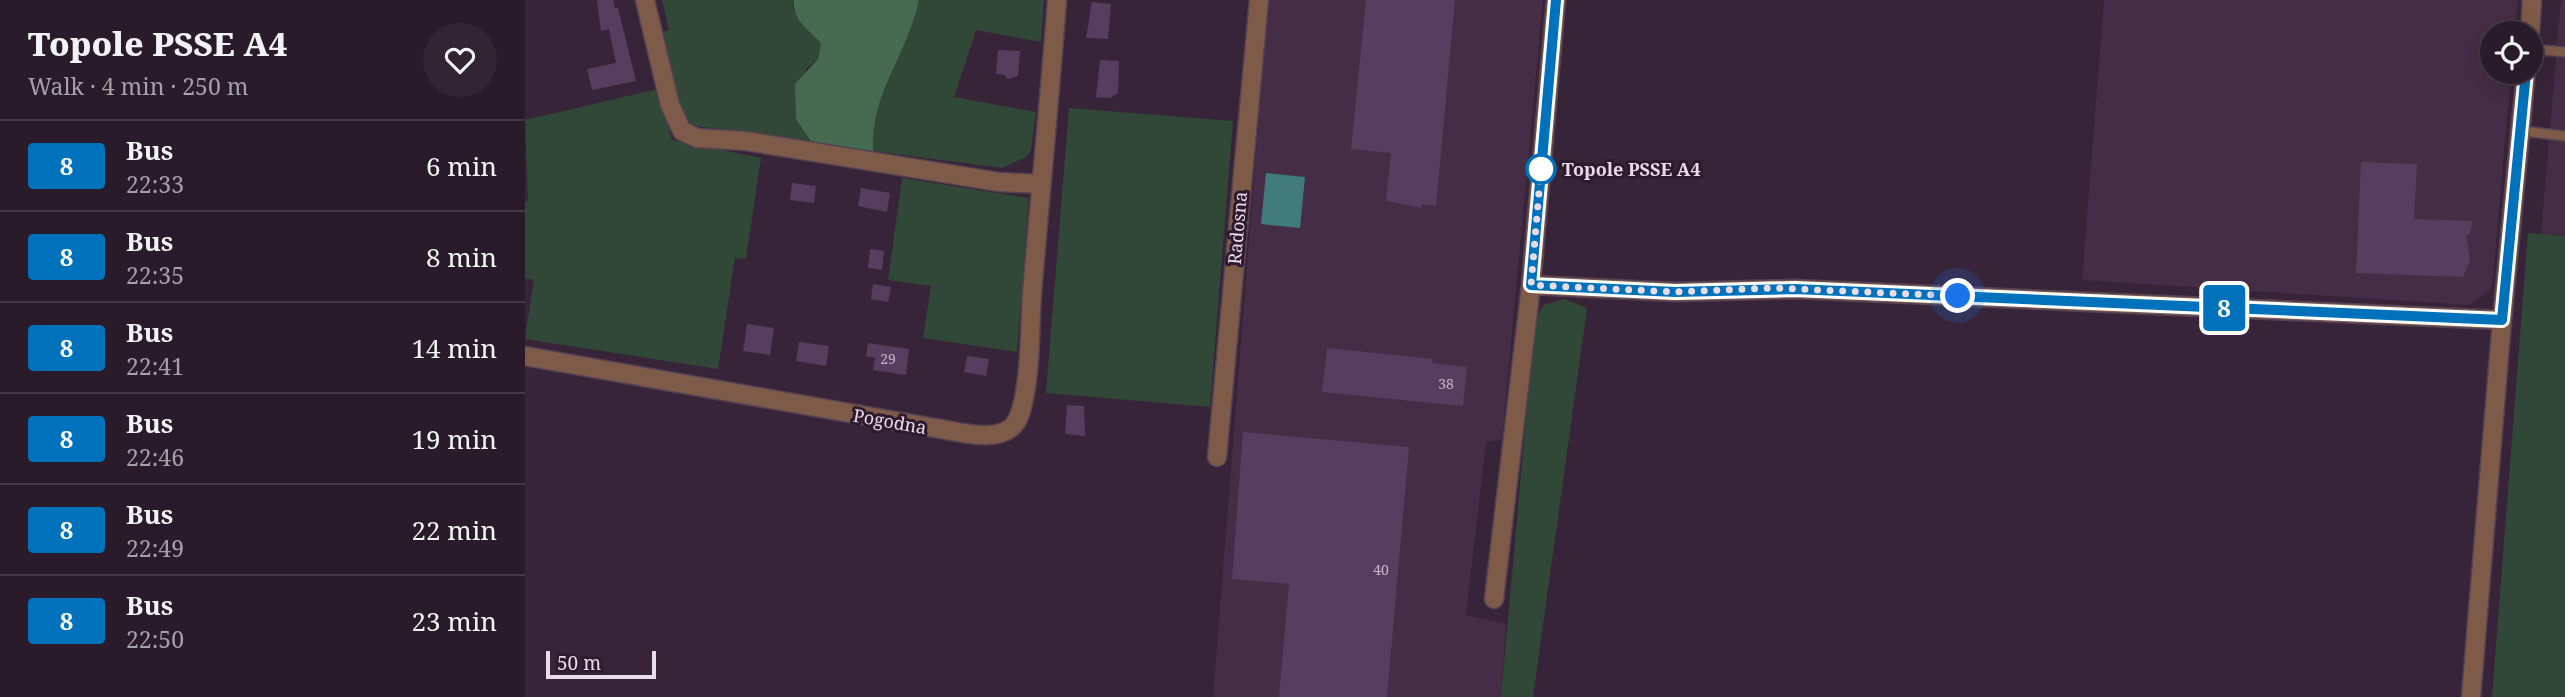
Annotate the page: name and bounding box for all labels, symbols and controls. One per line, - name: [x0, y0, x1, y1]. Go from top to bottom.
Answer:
- text: Topole PSSE A4: [28, 21, 288, 66]
- map controls: [2480, 21, 2543, 84]
- button: locate: [2480, 21, 2543, 84]
- button: heart: [423, 23, 497, 97]
- text: Walk · 4 min · 250 m: [28, 70, 248, 102]
- text: Bus: [126, 132, 173, 168]
- text: 6 min: [426, 148, 497, 184]
- text: 8: [60, 149, 73, 182]
- marker: Topole PSSE A4: [1526, 154, 1556, 184]
- place label: Topole PSSE A4: [1562, 157, 1701, 181]
- text: 22:33: [126, 168, 184, 200]
- street label: Radosna: [1222, 190, 1252, 266]
- text: Bus: [126, 223, 173, 259]
- text: 8 min: [426, 239, 497, 275]
- text: 8: [60, 240, 73, 273]
- text: 22:35: [126, 259, 184, 291]
- your location: [1940, 278, 1975, 313]
- line badge: 8: [2201, 285, 2247, 331]
- text: 8: [2217, 291, 2231, 324]
- text: Bus: [126, 314, 173, 350]
- text: 14 min: [412, 330, 497, 366]
- text: 8: [60, 331, 73, 364]
- house number: 29: [880, 349, 896, 368]
- text: 22:41: [126, 350, 184, 382]
- house number: 38: [1438, 374, 1454, 393]
- street label: Pogodna: [851, 403, 929, 439]
- text: Bus: [126, 405, 173, 441]
- text: 19 min: [412, 421, 497, 457]
- text: 8: [60, 422, 73, 455]
- text: 22:46: [126, 441, 184, 473]
- text: Bus: [126, 496, 173, 532]
- text: 22 min: [412, 512, 497, 548]
- text: 8: [60, 513, 73, 546]
- text: 22:49: [126, 532, 184, 564]
- house number: 40: [1373, 560, 1389, 579]
- text: Bus: [126, 587, 173, 623]
- text: 23 min: [412, 603, 497, 639]
- text: 8: [60, 604, 73, 637]
- text: 22:50: [126, 623, 184, 655]
- scale bar: [546, 648, 656, 680]
- text: 50 m: [557, 650, 601, 676]

